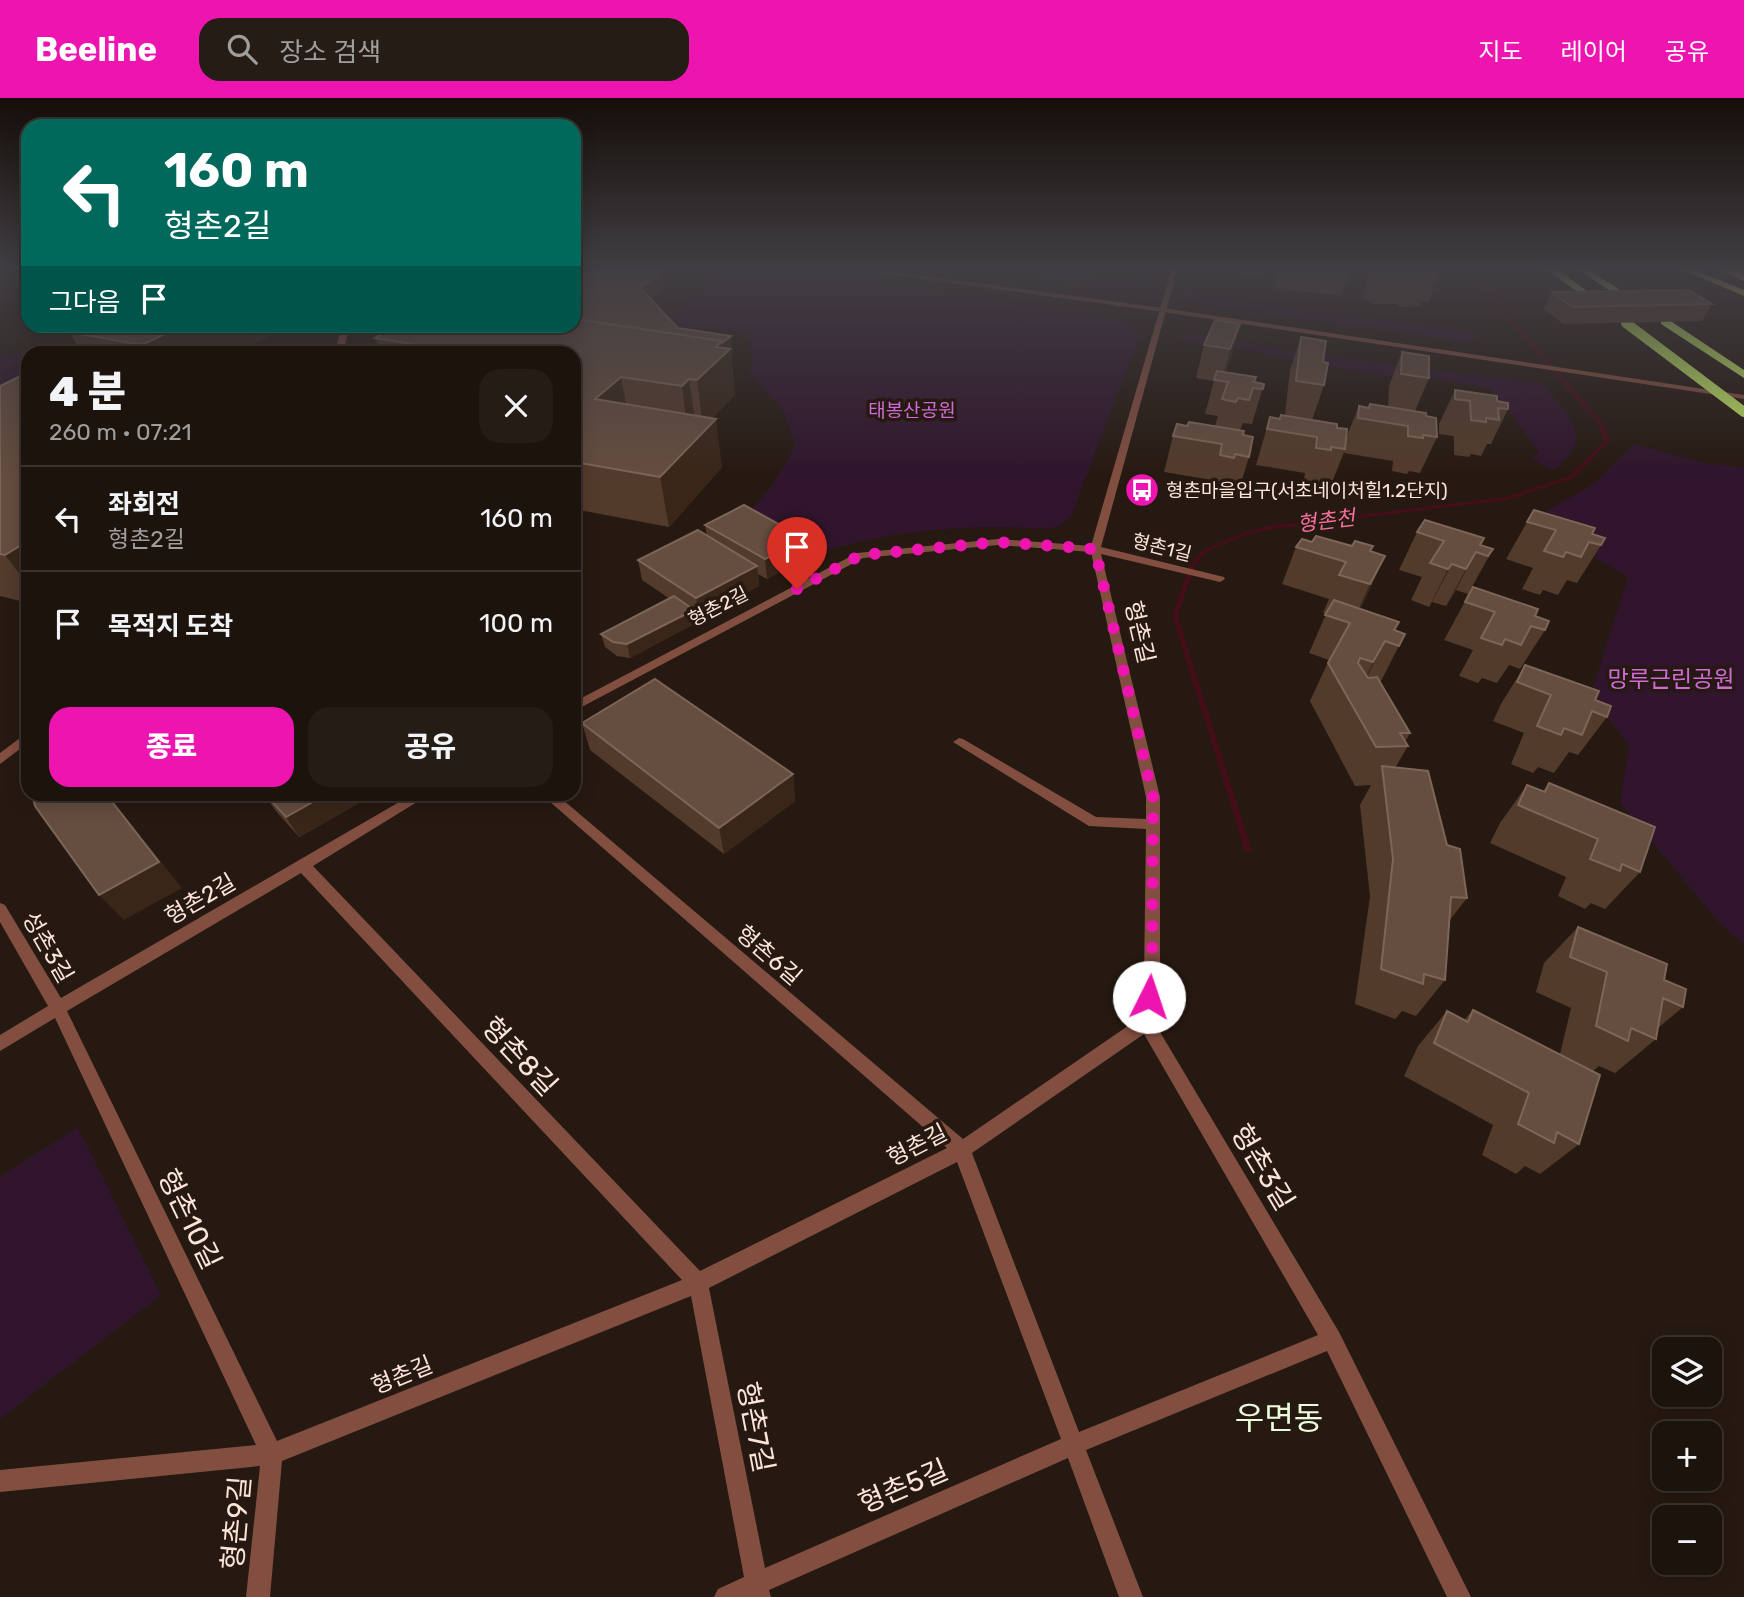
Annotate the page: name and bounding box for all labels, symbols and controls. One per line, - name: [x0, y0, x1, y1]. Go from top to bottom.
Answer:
- search box: [199, 18, 689, 81]
- text: Beeline: [35, 30, 157, 69]
- icon: search: [223, 30, 261, 68]
- text: 장소 검색: [279, 37, 381, 68]
- text: 지도: [1478, 38, 1523, 66]
- text: 레이어: [1561, 38, 1627, 66]
- text: 공유: [1665, 38, 1709, 66]
- text: 160 m: [164, 141, 309, 199]
- icon: left: [49, 147, 140, 238]
- text: 형촌2길: [164, 207, 271, 245]
- icon: arrive: [135, 280, 173, 318]
- text: 그다음: [49, 287, 121, 318]
- text: 4 분: [49, 367, 126, 417]
- button: close: [479, 369, 553, 443]
- park label: 태봉산공원: [868, 399, 956, 422]
- text: 260 m · 07:21: [49, 418, 192, 446]
- bus stop icon: 형촌마을입구(서초네이처힐1.2단지): [1123, 471, 1161, 509]
- place label: 형촌마을입구(서초네이처힐1.2단지): [1166, 479, 1448, 502]
- text: 좌회전: [108, 489, 180, 520]
- icon: left: [49, 500, 87, 538]
- text: 160 m: [480, 503, 553, 534]
- water label: 형촌천: [1296, 504, 1359, 536]
- pin: [767, 517, 827, 589]
- text: 형촌2길: [108, 525, 185, 553]
- icon: arrive: [778, 528, 816, 566]
- street label: 형촌1길: [1130, 529, 1194, 566]
- street label: 형촌2길: [685, 582, 752, 631]
- street label: 형촌길: [1119, 598, 1161, 666]
- icon: arrive: [49, 605, 87, 643]
- text: 100 m: [479, 608, 553, 639]
- text: 목적지 도착: [108, 611, 233, 642]
- park label: 망루근린공원: [1608, 665, 1734, 693]
- button: 종료: [49, 707, 294, 787]
- button: 공유: [308, 707, 553, 787]
- street label: 형촌2길: [160, 868, 240, 930]
- street label: 성촌3길: [17, 907, 79, 987]
- street label: 형촌6길: [731, 919, 807, 991]
- position arrow: [1112, 960, 1186, 1034]
- street label: 형촌8길: [475, 1010, 564, 1102]
- street label: 형촌길: [882, 1118, 952, 1172]
- street label: 형촌3길: [1224, 1118, 1301, 1216]
- street label: 형촌10길: [151, 1164, 228, 1275]
- map controls: [1652, 1337, 1722, 1575]
- button: layers: [1652, 1337, 1722, 1407]
- street label: 형촌길: [367, 1350, 437, 1400]
- street label: 형촌7길: [731, 1379, 780, 1475]
- district label: 우면동: [1235, 1399, 1323, 1437]
- button: +: [1652, 1421, 1722, 1491]
- street label: 형촌5길: [854, 1453, 953, 1520]
- street label: 형촌9길: [216, 1475, 257, 1571]
- button: −: [1652, 1505, 1722, 1575]

